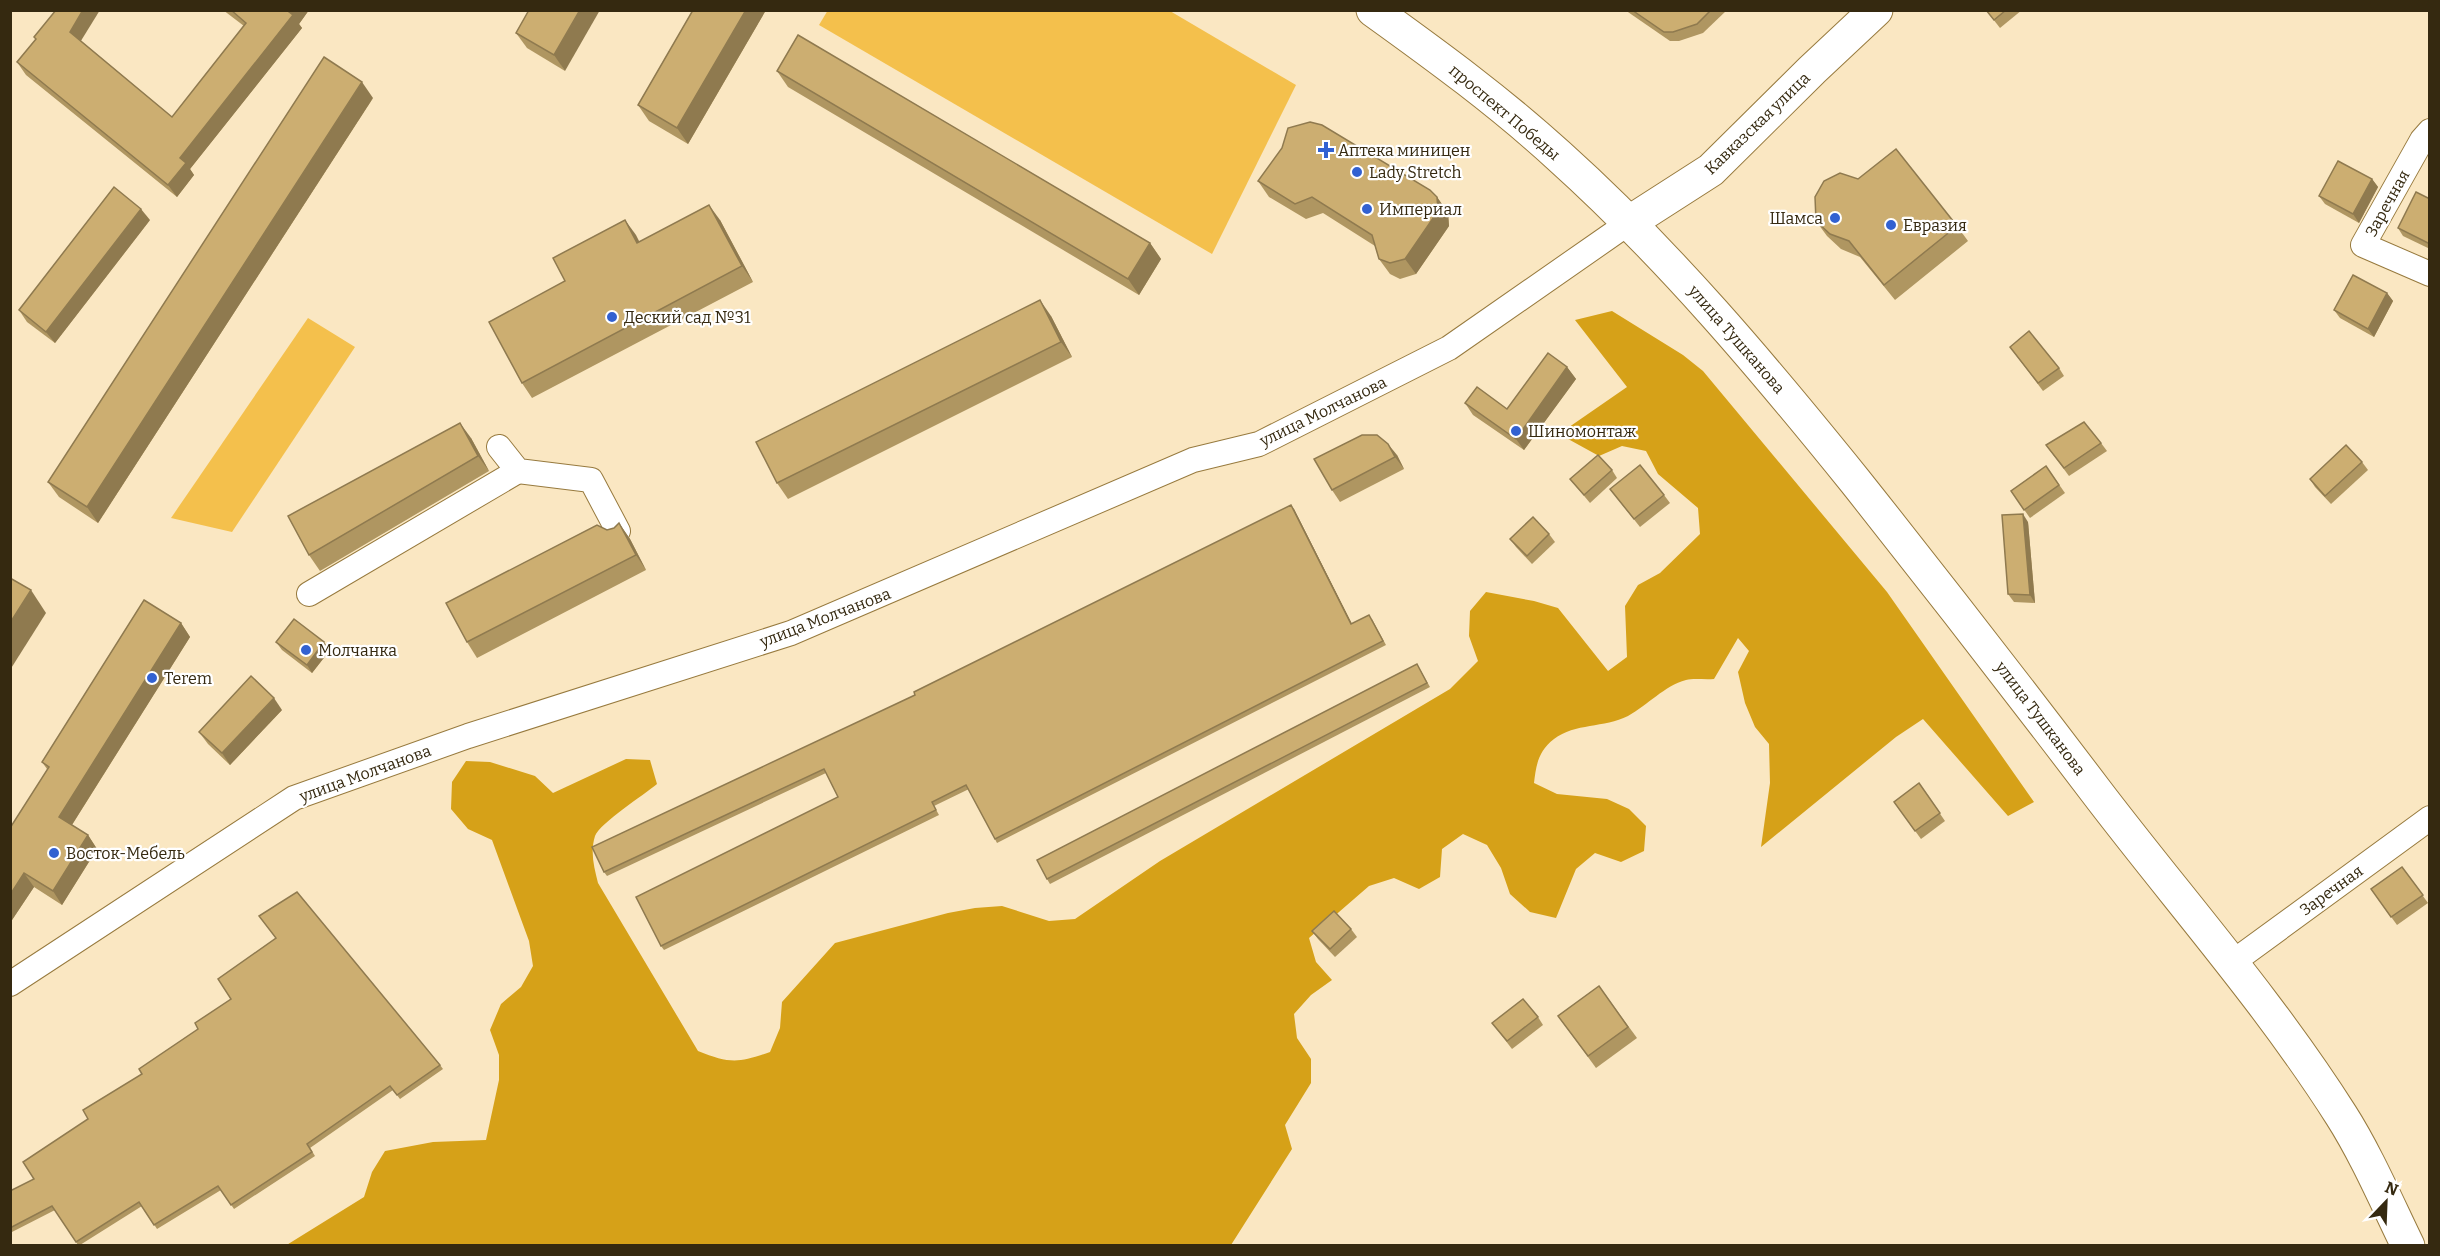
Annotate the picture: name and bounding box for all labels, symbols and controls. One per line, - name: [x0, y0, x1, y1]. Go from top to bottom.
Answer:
- street label: проспект Победы: [1445, 60, 1564, 164]
- street label: Кавказская улица: [1701, 68, 1814, 178]
- place label: Аптека миницен: [1338, 141, 1470, 160]
- marker: Аптека миницен: [1319, 143, 1333, 157]
- place label: Lady Stretch: [1369, 163, 1461, 182]
- marker: Lady Stretch: [1350, 165, 1364, 179]
- street label: Заречная: [2361, 167, 2414, 240]
- place label: Империал: [1379, 200, 1462, 219]
- marker: Империал: [1360, 202, 1374, 216]
- place label: Шамса: [1769, 209, 1823, 228]
- marker: Шамса: [1828, 211, 1842, 225]
- place label: Евразия: [1903, 216, 1967, 235]
- marker: Евразия: [1884, 218, 1898, 232]
- street label: улица Тушканова: [1684, 280, 1789, 398]
- place label: Деский сад №31: [624, 308, 751, 327]
- marker: Деский сад №31: [605, 310, 619, 324]
- street label: улица Молчанова: [1256, 372, 1390, 451]
- place label: Шиномонтаж: [1528, 422, 1637, 441]
- marker: Шиномонтаж: [1509, 424, 1523, 438]
- street label: улица Молчанова: [756, 584, 894, 652]
- place label: Молчанка: [318, 641, 397, 660]
- marker: Молчанка: [299, 643, 313, 657]
- street label: улица Тушканова: [1991, 657, 2090, 779]
- place label: Terem: [164, 669, 212, 688]
- marker: Terem: [145, 671, 159, 685]
- street label: улица Молчанова: [296, 741, 434, 806]
- place label: Восток-Мебель: [66, 844, 185, 863]
- marker: Восток-Мебель: [47, 846, 61, 860]
- street label: Заречная: [2296, 861, 2367, 920]
- north arrow: [2356, 1172, 2416, 1232]
- text: N: [2382, 1177, 2401, 1200]

